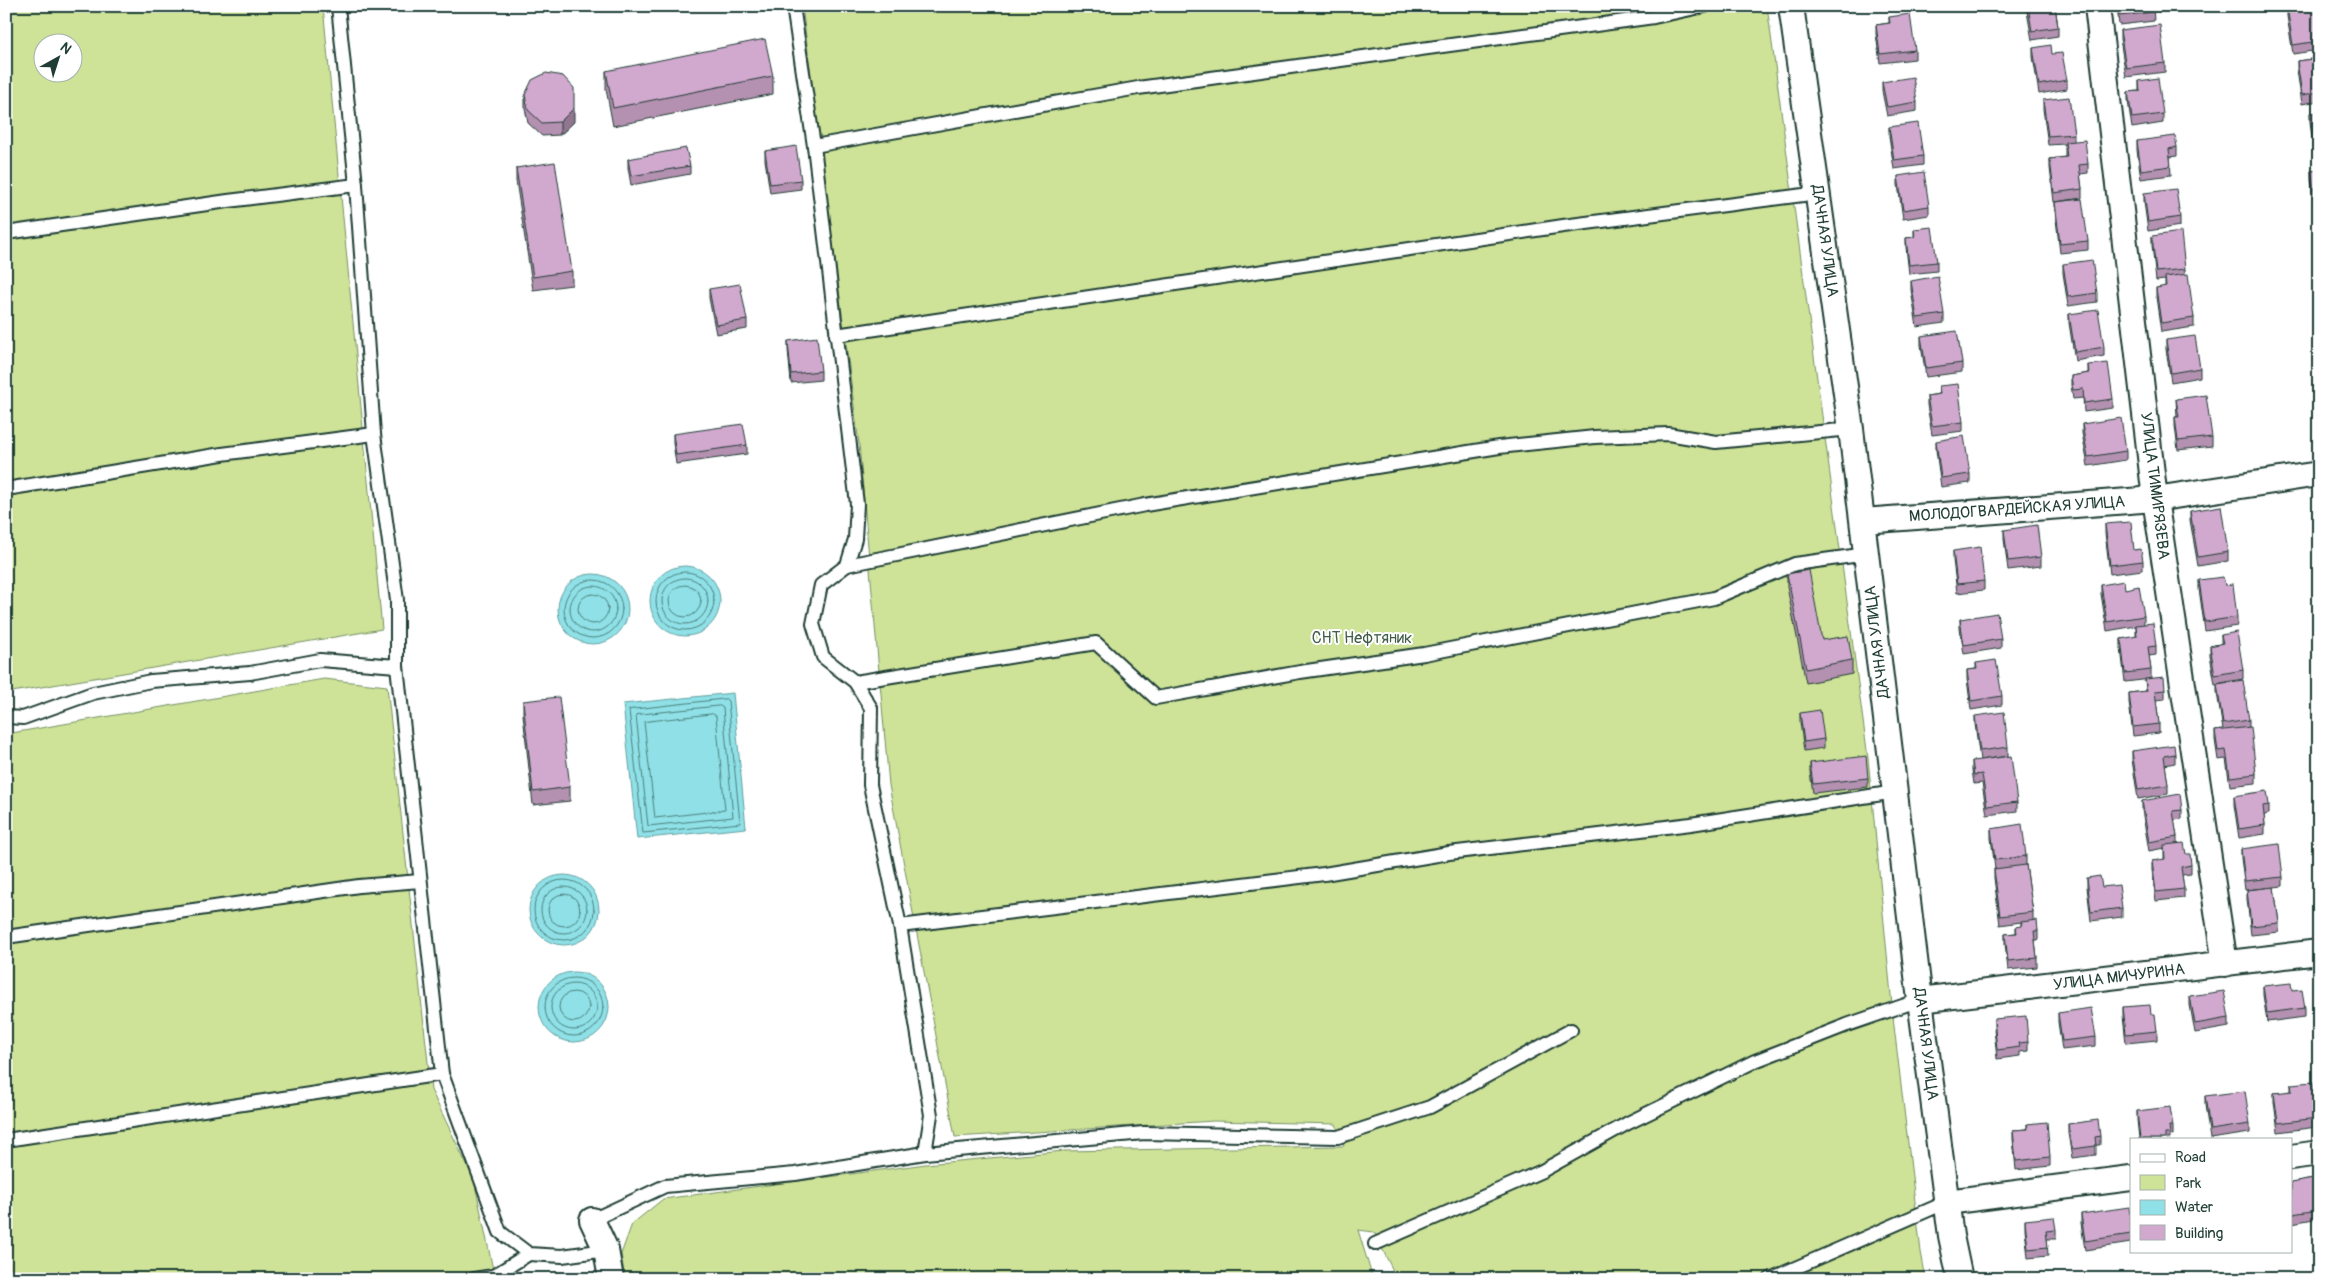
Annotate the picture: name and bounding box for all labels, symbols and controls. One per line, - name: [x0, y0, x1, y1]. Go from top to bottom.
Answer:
- north arrow: [32, 32, 82, 82]
- text: N: [57, 39, 75, 58]
- street label: ДАЧНАЯ УЛИЦА: [1807, 182, 1843, 299]
- street label: УЛИЦА ТИМИРЯЗЕВА: [2136, 411, 2174, 561]
- street label: МОЛОДОГВАРДЕЙСКАЯ УЛИЦА: [1908, 491, 2126, 527]
- street label: ДАЧНАЯ УЛИЦА: [1860, 585, 1894, 700]
- park label: СНТ Нефтяник: [1312, 628, 1412, 648]
- street label: УЛИЦА МИЧУРИНА: [2052, 959, 2186, 995]
- street label: ДАЧНАЯ УЛИЦА: [1909, 986, 1943, 1101]
- legend: [2130, 1138, 2292, 1252]
- text: Road: [2175, 1148, 2206, 1167]
- text: Park: [2175, 1174, 2202, 1193]
- text: Water: [2175, 1198, 2214, 1217]
- text: Building: [2175, 1224, 2223, 1243]

